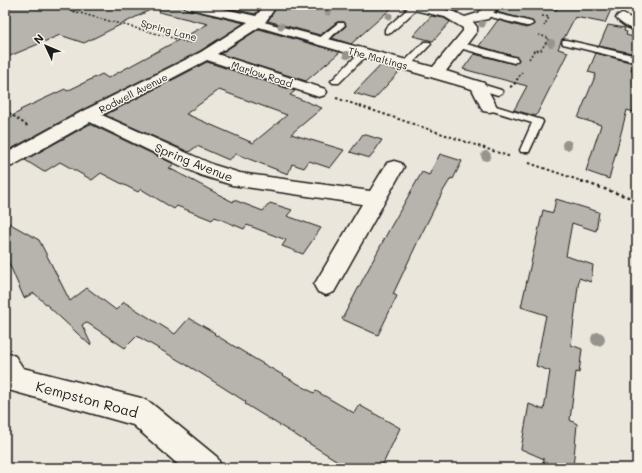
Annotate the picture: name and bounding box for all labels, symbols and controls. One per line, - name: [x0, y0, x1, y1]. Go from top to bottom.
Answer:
- street label: Spring Lane: [139, 16, 199, 44]
- north arrow: [26, 26, 66, 66]
- text: N: [30, 30, 47, 47]
- street label: The Maltings: [347, 43, 409, 73]
- street label: Marlow Road: [230, 58, 294, 90]
- street label: Rodwell Avenue: [96, 70, 170, 116]
- street label: Spring Avenue: [153, 139, 235, 185]
- street label: Kempston Road: [34, 376, 140, 422]

